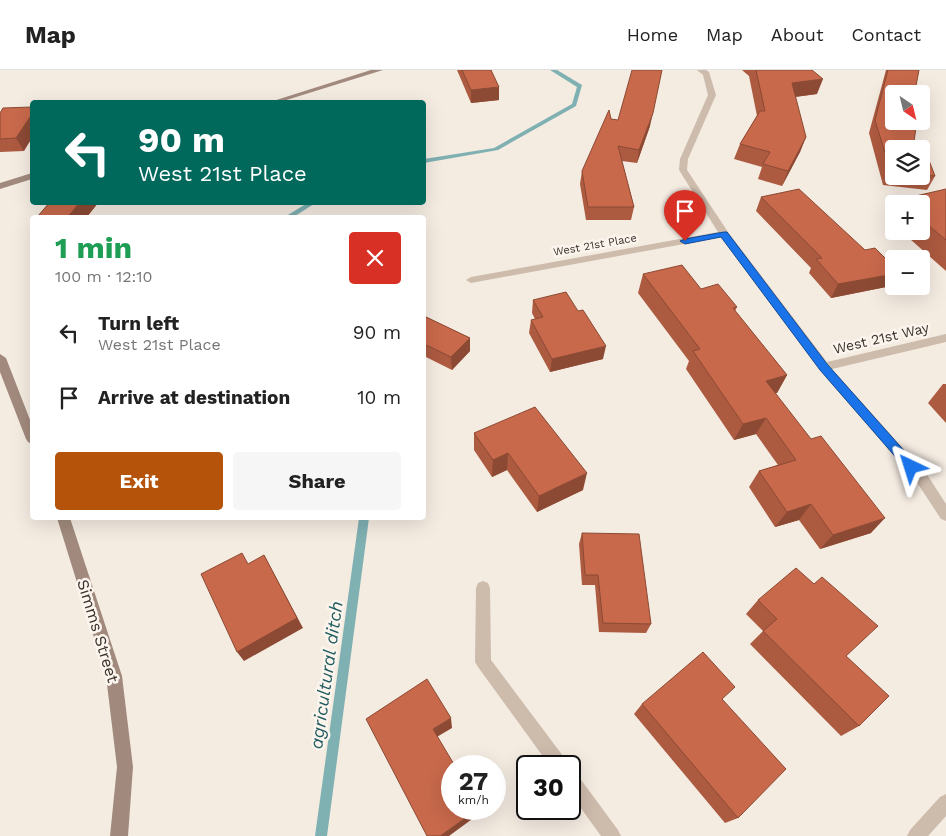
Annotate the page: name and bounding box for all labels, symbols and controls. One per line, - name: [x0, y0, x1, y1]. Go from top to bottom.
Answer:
- text: Map: [25, 21, 76, 49]
- text: Home: [627, 24, 678, 45]
- text: Map: [706, 24, 743, 45]
- text: About: [771, 24, 823, 45]
- text: Contact: [851, 24, 921, 45]
- north arrow: [885, 85, 930, 130]
- map controls: [885, 85, 930, 295]
- text: 90 m: [138, 119, 225, 161]
- icon: left: [55, 120, 120, 185]
- button: layers: [885, 140, 930, 185]
- text: West 21st Place: [138, 161, 307, 186]
- pin: [664, 190, 706, 241]
- button: +: [885, 195, 930, 240]
- icon: arrive: [671, 197, 699, 225]
- text: 1 min: [55, 230, 132, 265]
- street label: West 21st Place: [552, 231, 638, 259]
- button: close: [349, 232, 401, 284]
- button: −: [885, 250, 930, 295]
- text: 100 m · 12:10: [55, 267, 153, 286]
- text: Turn left: [98, 312, 179, 335]
- icon: left: [55, 319, 83, 347]
- street label: West 21st Way: [831, 319, 931, 357]
- text: 90 m: [353, 321, 401, 344]
- text: West 21st Place: [98, 335, 221, 354]
- icon: arrive: [55, 384, 83, 412]
- text: Arrive at destination: [98, 386, 290, 409]
- text: 10 m: [357, 386, 401, 409]
- position arrow: [884, 440, 936, 492]
- button: Exit: [55, 452, 223, 510]
- button: Share: [233, 452, 401, 510]
- street label: Simms Street: [73, 577, 123, 685]
- water label: agricultural ditch: [305, 600, 347, 750]
- speed limit sign: 30: [516, 755, 581, 820]
- text: 27: [459, 767, 488, 796]
- text: km/h: [458, 793, 489, 807]

